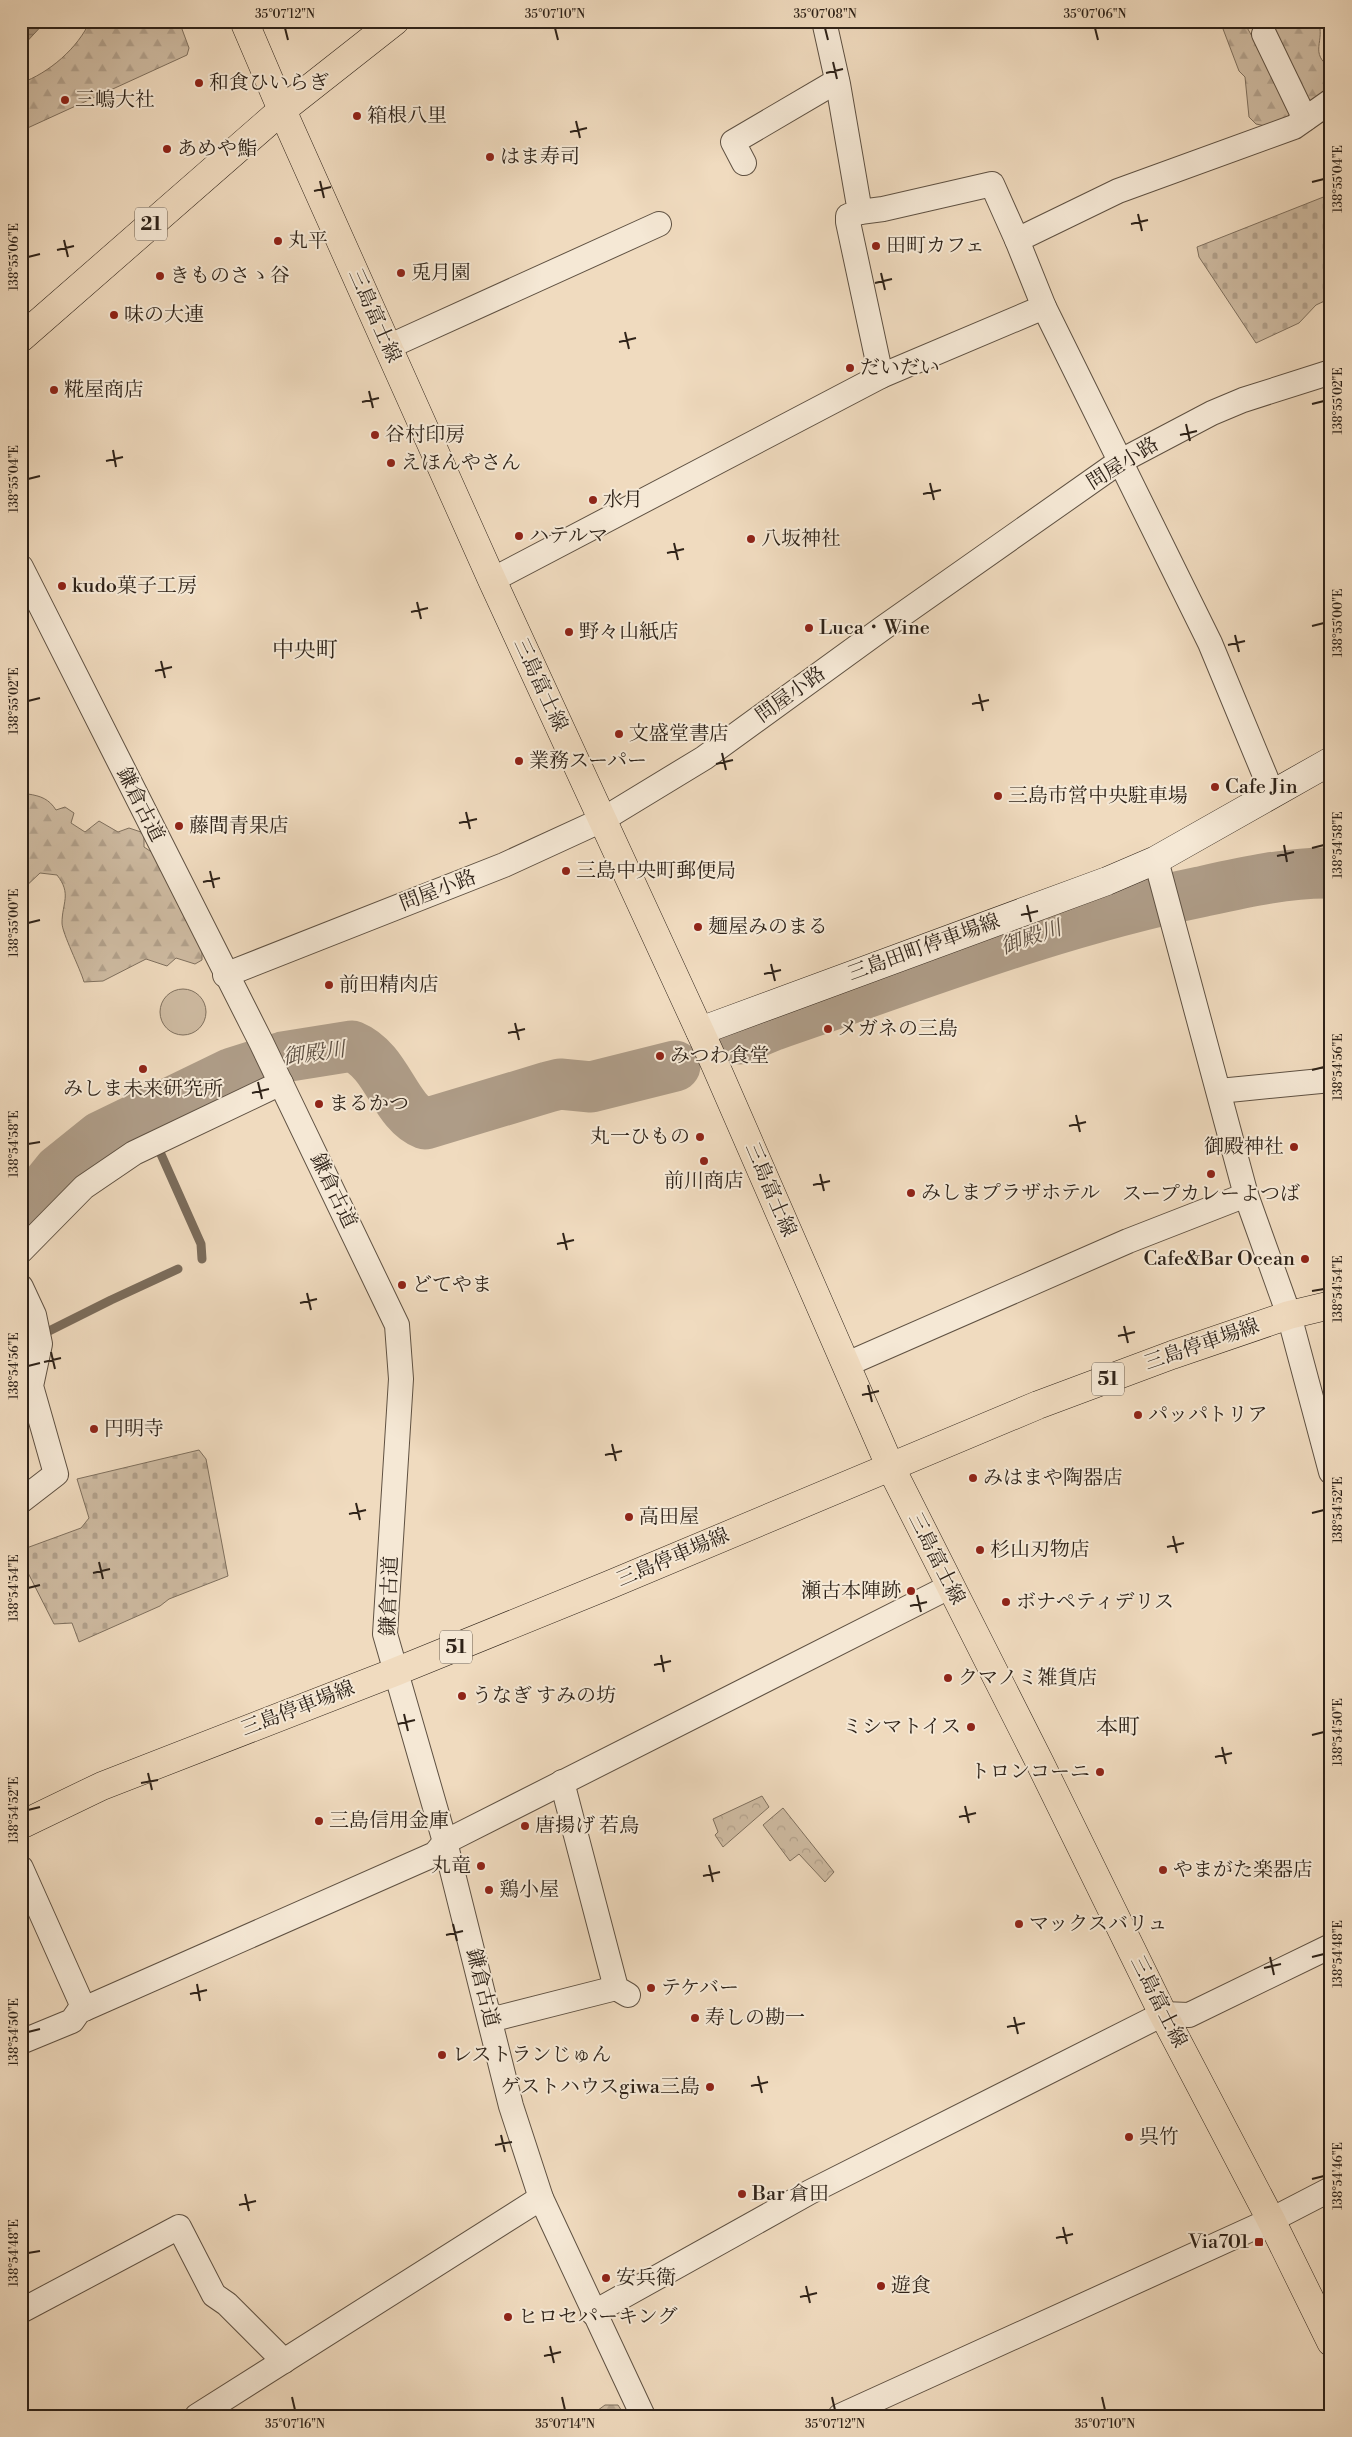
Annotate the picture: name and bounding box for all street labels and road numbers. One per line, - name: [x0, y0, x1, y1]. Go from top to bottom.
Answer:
- road number: 21: [135, 208, 167, 240]
- street label: 三島富士線: [342, 265, 406, 367]
- street label: 問屋小路: [1082, 432, 1164, 496]
- street label: 三島富士線: [508, 634, 572, 736]
- street label: 問屋小路: [751, 661, 831, 729]
- street label: 鎌倉古道: [111, 764, 169, 846]
- street label: 問屋小路: [396, 865, 480, 917]
- street label: 三島田町停車場線: [845, 909, 1003, 987]
- street label: 三島富士線: [739, 1139, 801, 1241]
- street label: 鎌倉古道: [304, 1150, 362, 1232]
- street label: 三島停車場線: [1141, 1314, 1263, 1376]
- road number: 51: [1092, 1362, 1124, 1396]
- street label: 三島富士線: [902, 1509, 970, 1609]
- street label: 三島停車場線: [613, 1523, 733, 1593]
- street label: 鎌倉古道: [376, 1556, 404, 1636]
- road number: 51: [440, 1630, 472, 1664]
- street label: 三島停車場線: [238, 1676, 358, 1742]
- street label: 鎌倉古道: [460, 1946, 504, 2030]
- street label: 三島富士線: [1124, 1952, 1192, 2052]

